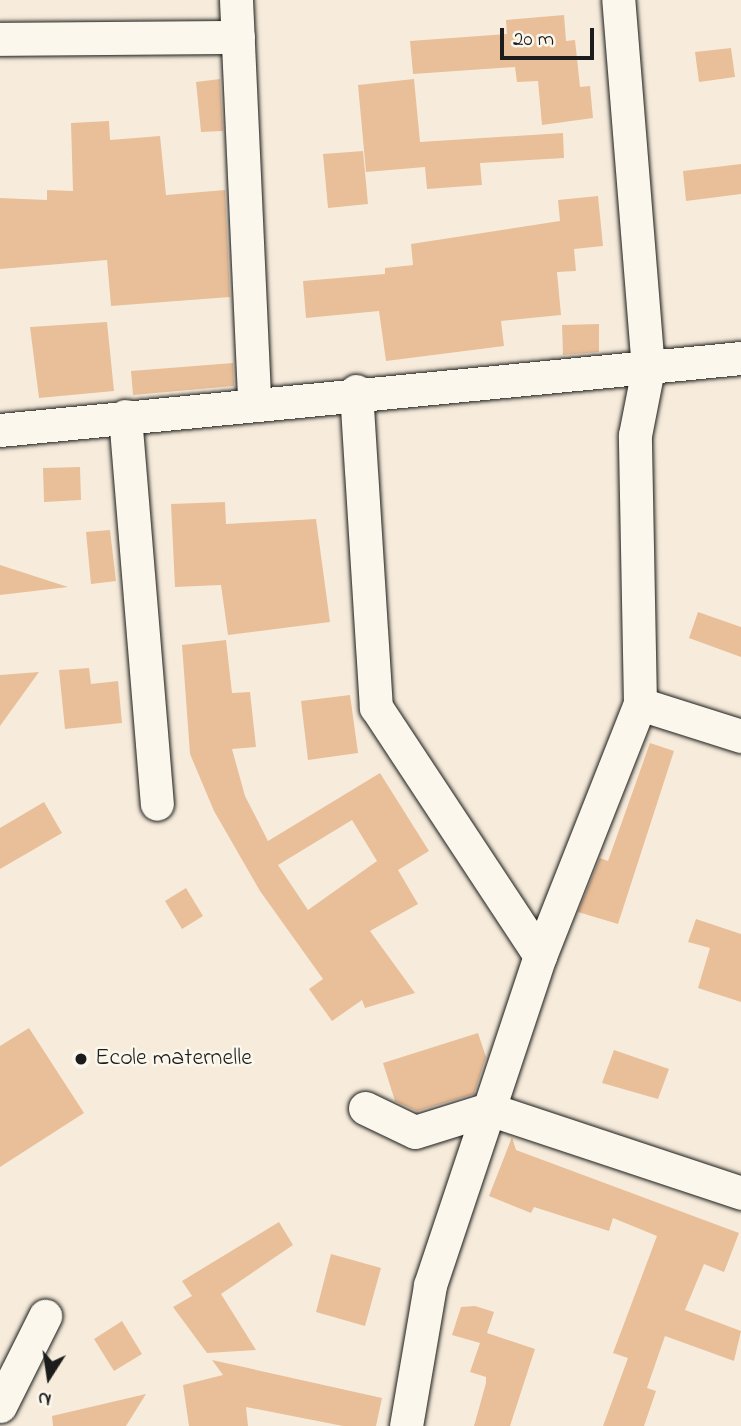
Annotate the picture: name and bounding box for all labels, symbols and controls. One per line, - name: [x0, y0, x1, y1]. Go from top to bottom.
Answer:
- scale bar: [503, 14, 598, 58]
- text: 20 m: [513, 25, 554, 55]
- place label: Ecole maternelle: [95, 1045, 252, 1073]
- marker: Ecole maternelle: [73, 1051, 89, 1067]
- north arrow: [14, 1342, 84, 1412]
- text: N: [35, 1383, 54, 1413]

